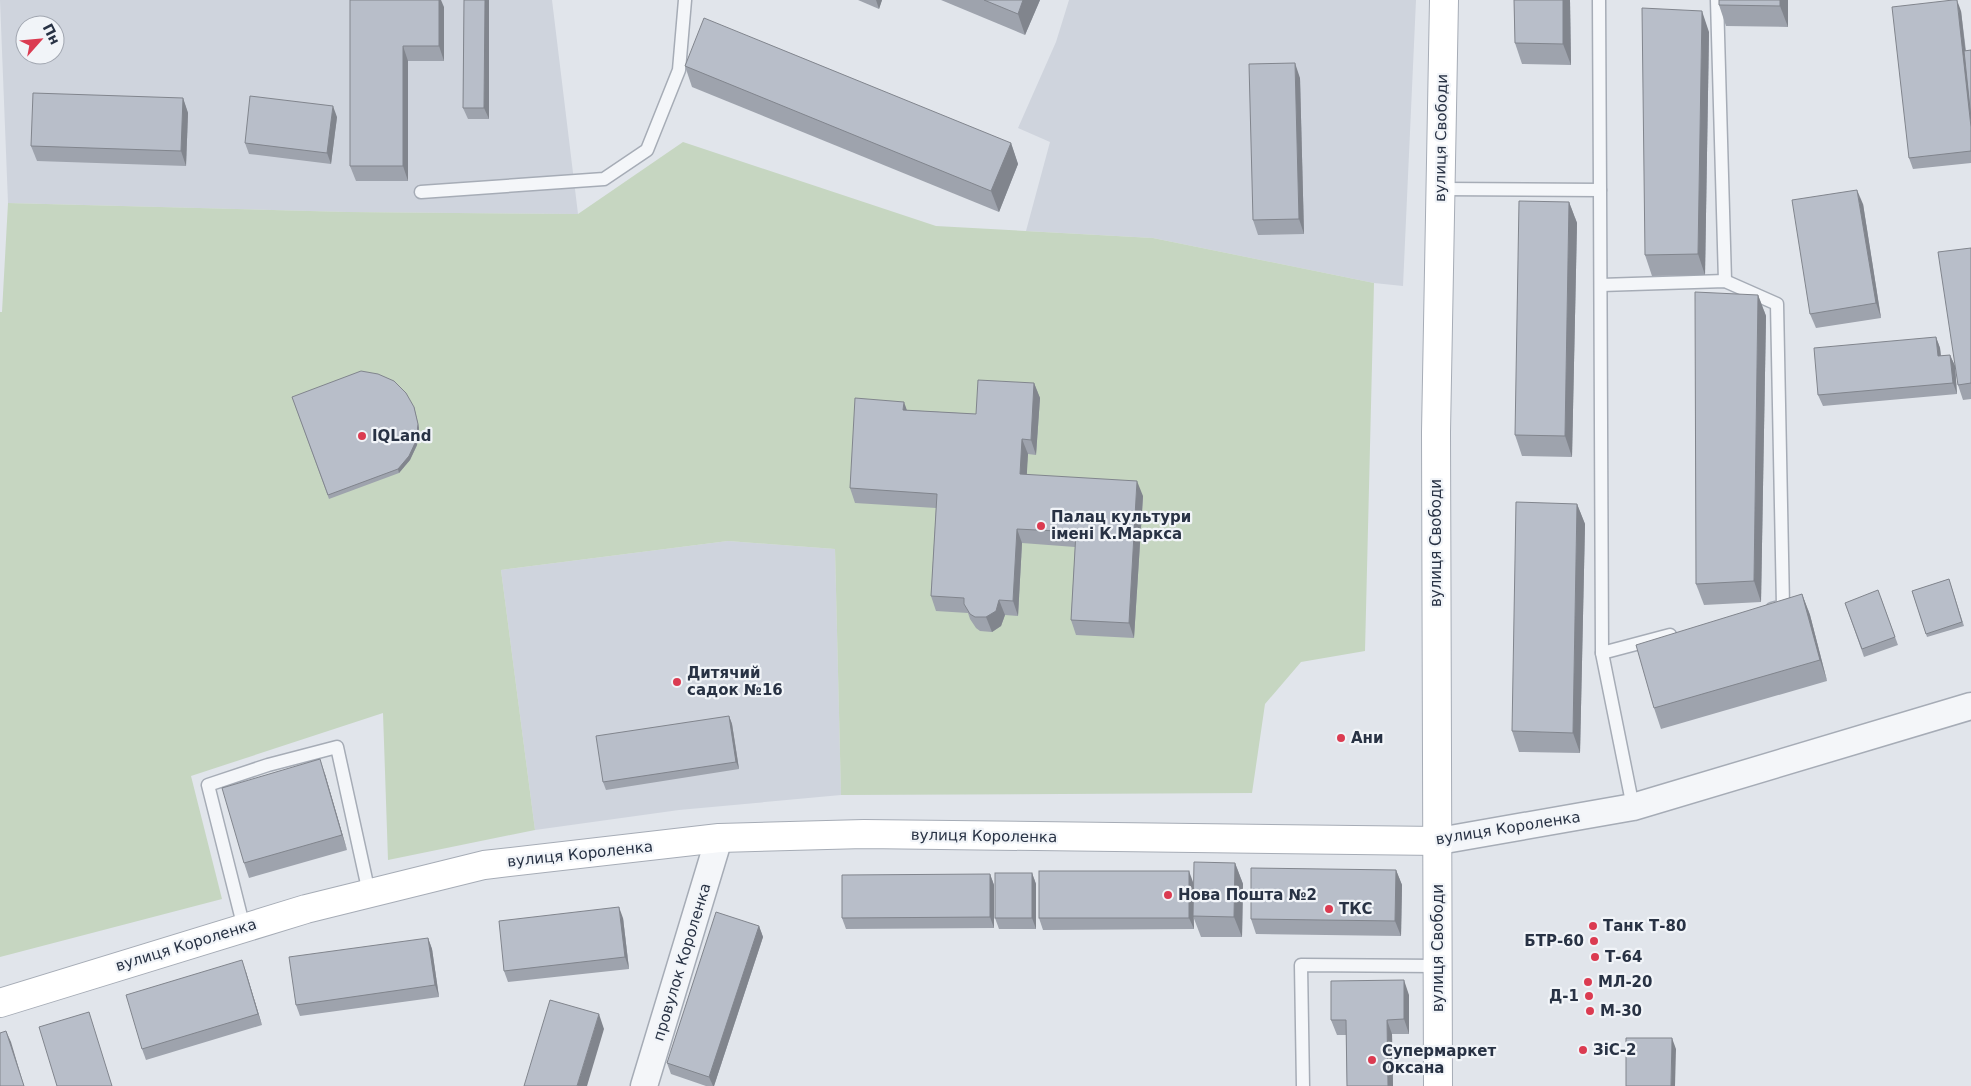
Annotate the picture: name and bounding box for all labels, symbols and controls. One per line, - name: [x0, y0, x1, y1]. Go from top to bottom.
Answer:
- north arrow: [15, 15, 65, 65]
- text: Пн: [40, 21, 64, 47]
- street label: вулиця Свободи: [1431, 74, 1451, 202]
- place label: IQLand: [372, 427, 431, 445]
- marker: IQLand: [356, 430, 368, 442]
- street label: вулиця Свободи: [1427, 479, 1445, 607]
- place label: Палац культури імені К.Маркса: [1051, 508, 1191, 543]
- marker: Палац культури імені К.Маркса: [1035, 520, 1047, 532]
- place label: Дитячий садок №16: [687, 664, 783, 699]
- marker: Дитячий садок №16: [671, 676, 683, 688]
- place label: Ани: [1351, 729, 1383, 747]
- marker: Ани: [1335, 732, 1347, 744]
- street label: вулиця Короленка: [1434, 808, 1582, 848]
- street label: вулиця Короленка: [911, 826, 1057, 846]
- street label: вулиця Короленка: [506, 837, 654, 871]
- street label: провулок Короленка: [649, 881, 715, 1043]
- street label: вулиця Свободи: [1429, 884, 1447, 1012]
- place label: Нова Пошта №2: [1178, 886, 1317, 904]
- marker: Нова Пошта №2: [1162, 889, 1174, 901]
- place label: ТКС: [1339, 900, 1373, 918]
- marker: ТКС: [1323, 903, 1335, 915]
- street label: вулиця Короленка: [113, 915, 259, 975]
- place label: Танк Т-80: [1603, 917, 1686, 935]
- marker: Танк Т-80: [1587, 920, 1599, 932]
- place label: БТР-60: [1524, 932, 1584, 950]
- marker: БТР-60: [1588, 935, 1600, 947]
- place label: Т-64: [1605, 948, 1642, 966]
- marker: Т-64: [1589, 951, 1601, 963]
- place label: МЛ-20: [1598, 973, 1653, 991]
- marker: МЛ-20: [1582, 976, 1594, 988]
- place label: Д-1: [1549, 987, 1579, 1005]
- marker: Д-1: [1583, 990, 1595, 1002]
- place label: М-30: [1600, 1002, 1642, 1020]
- marker: М-30: [1584, 1005, 1596, 1017]
- place label: ЗіС-2: [1593, 1041, 1636, 1059]
- place label: Супермаркет Оксана: [1382, 1042, 1497, 1077]
- marker: ЗіС-2: [1577, 1044, 1589, 1056]
- marker: Супермаркет Оксана: [1366, 1054, 1378, 1066]

